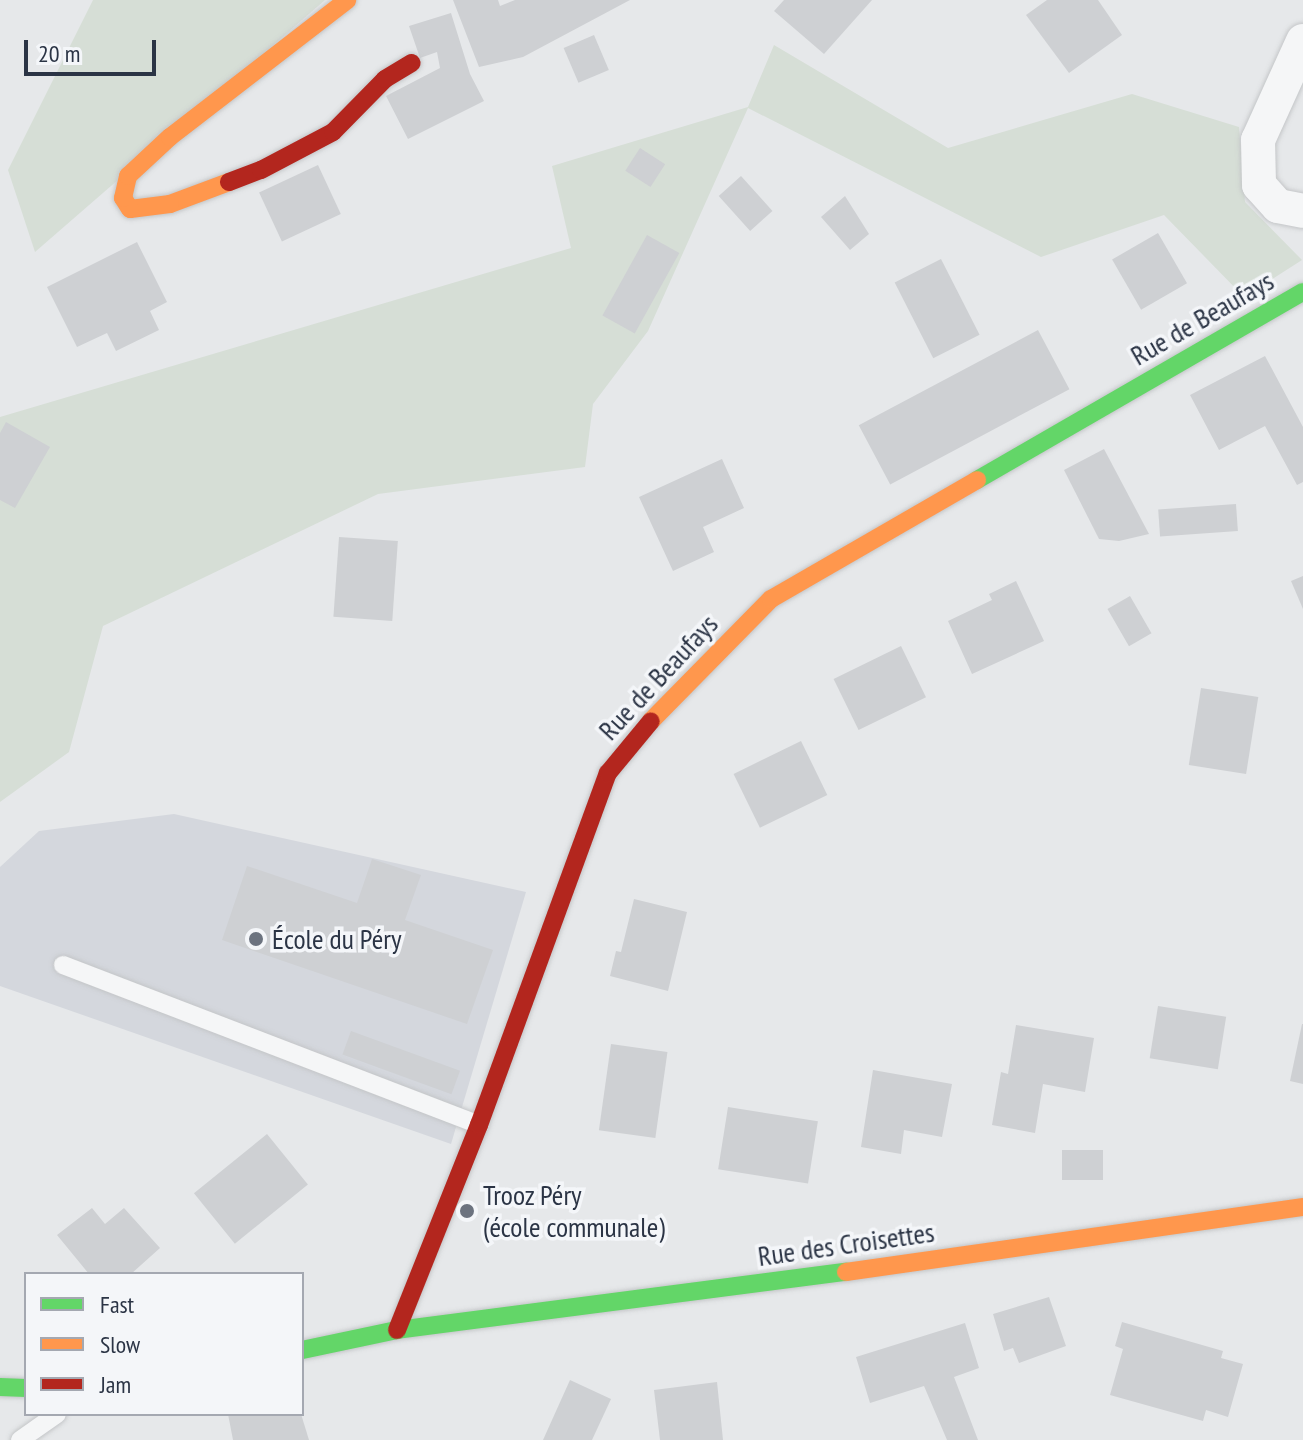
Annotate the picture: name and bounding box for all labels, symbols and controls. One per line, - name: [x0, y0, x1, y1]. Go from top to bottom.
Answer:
- scale bar: [28, 24, 160, 74]
- text: 20 m: [38, 38, 80, 69]
- street label: Rue de Beaufays: [1125, 264, 1279, 372]
- street label: Rue de Beaufays: [591, 607, 725, 747]
- place label: École du Péry: [272, 922, 401, 956]
- marker: École du Péry: [247, 930, 265, 948]
- place label: Trooz Péry (école communale): [483, 1178, 665, 1244]
- marker: Trooz Péry (école communale): [458, 1202, 476, 1220]
- street label: Rue des Croisettes: [756, 1215, 936, 1273]
- legend: [24, 1272, 304, 1416]
- text: Fast: [100, 1289, 134, 1320]
- text: Slow: [100, 1329, 140, 1360]
- text: Jam: [100, 1369, 131, 1400]

